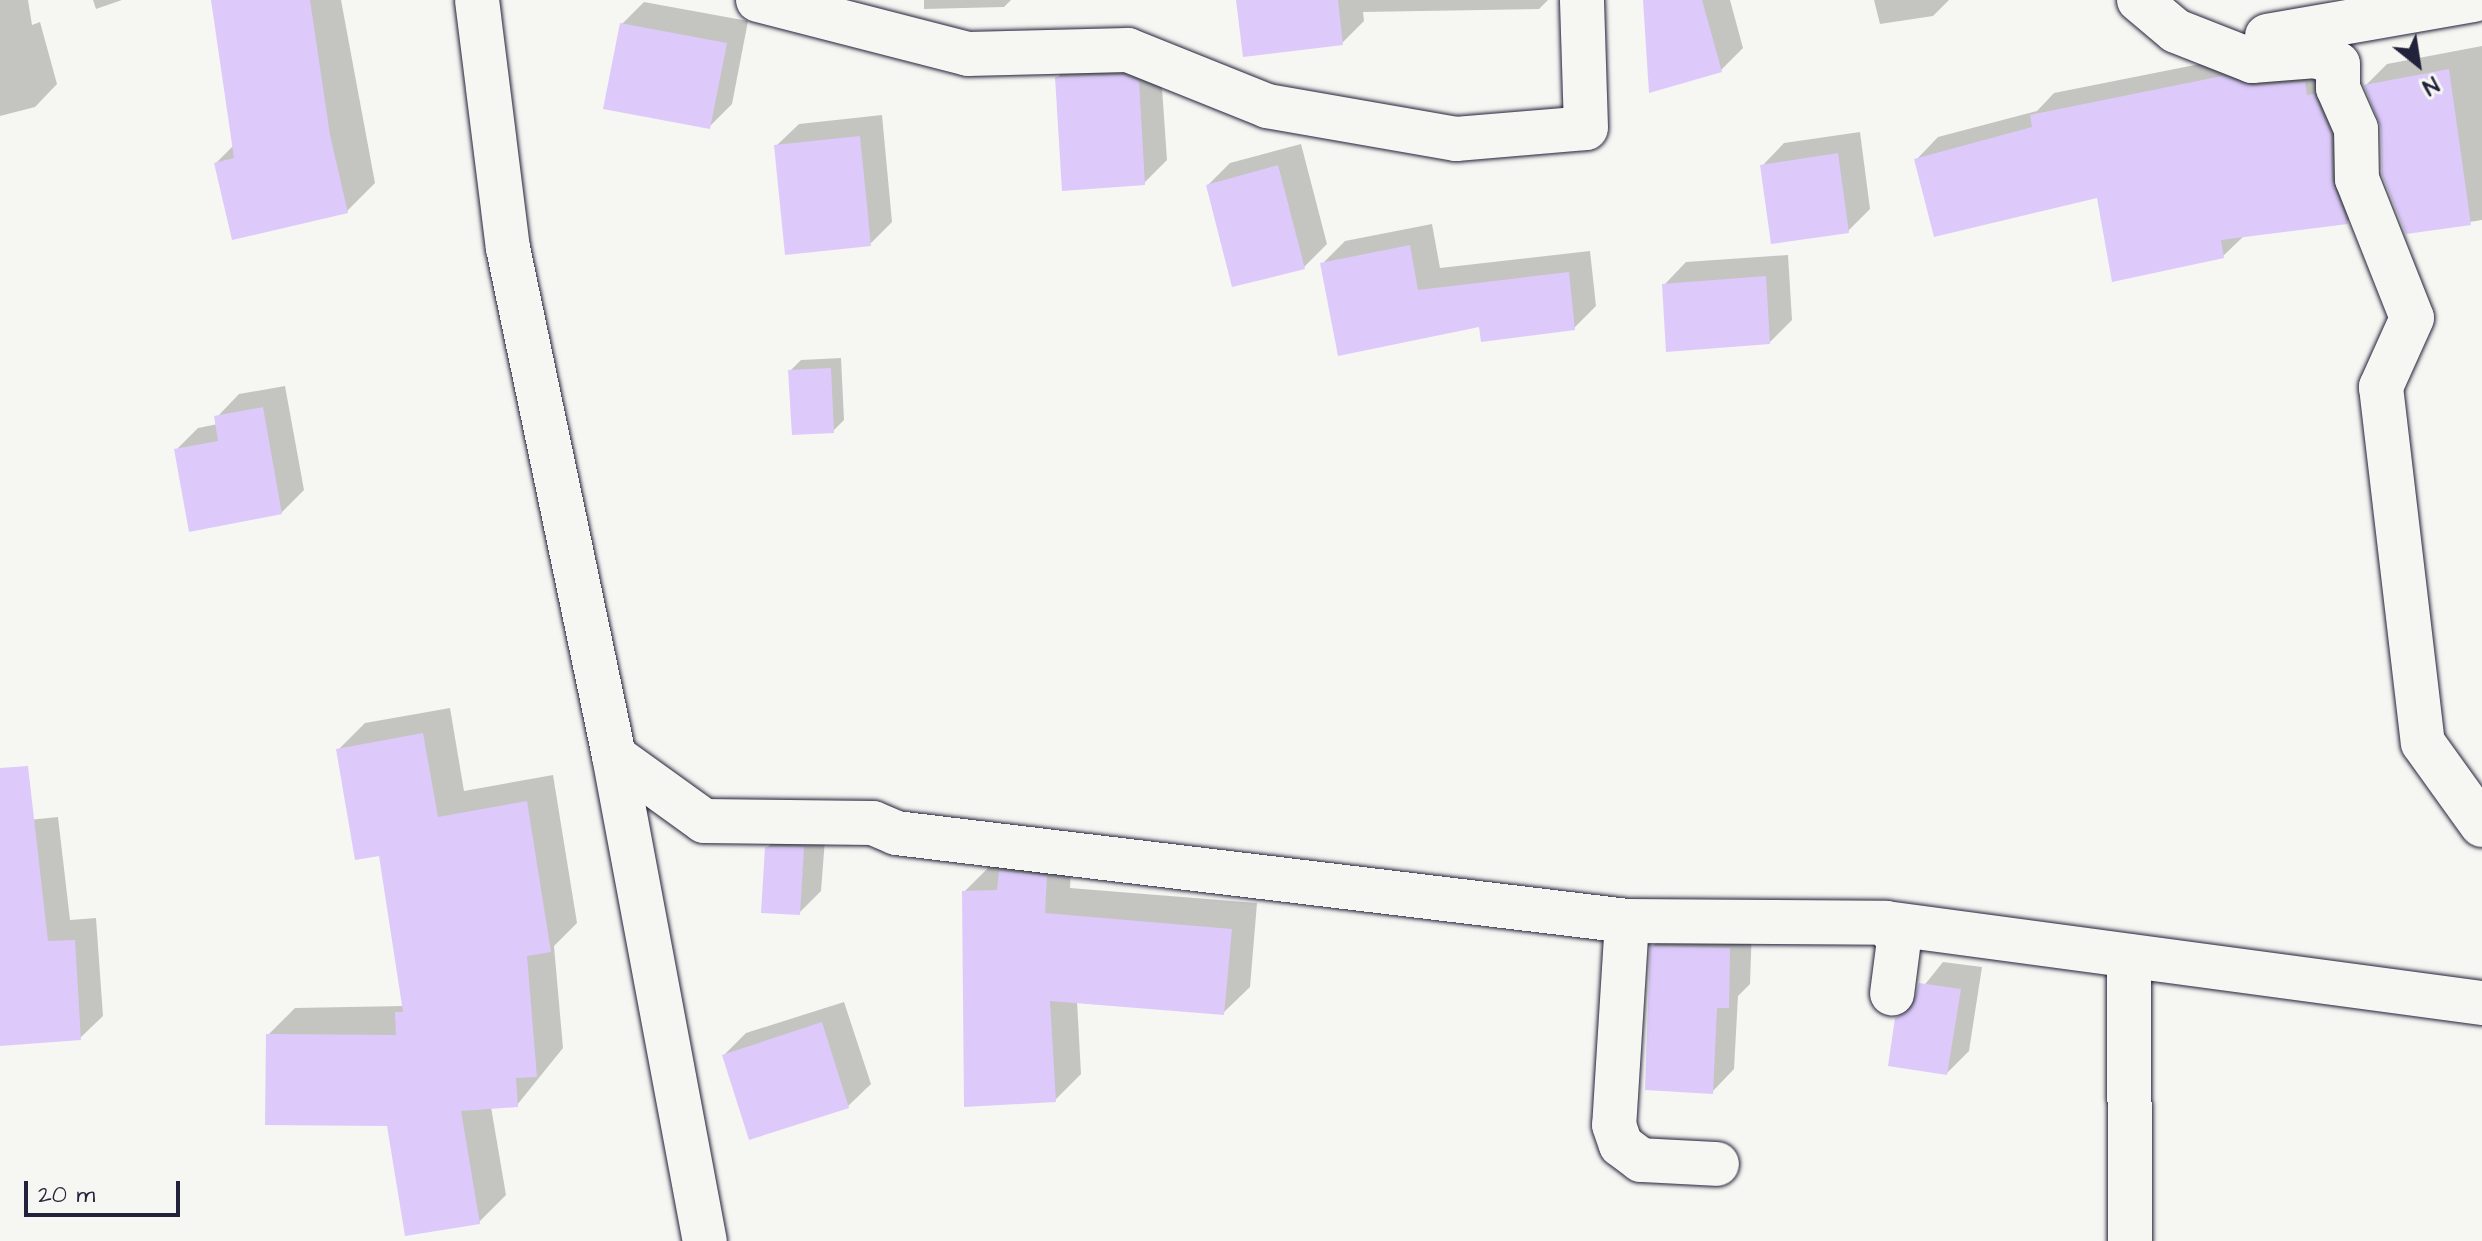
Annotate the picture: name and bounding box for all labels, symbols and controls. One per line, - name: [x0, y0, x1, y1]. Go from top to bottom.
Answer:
- north arrow: [2378, 24, 2458, 104]
- text: N: [2417, 68, 2444, 102]
- scale bar: [28, 1165, 184, 1215]
- text: 20 m: [38, 1178, 95, 1212]

